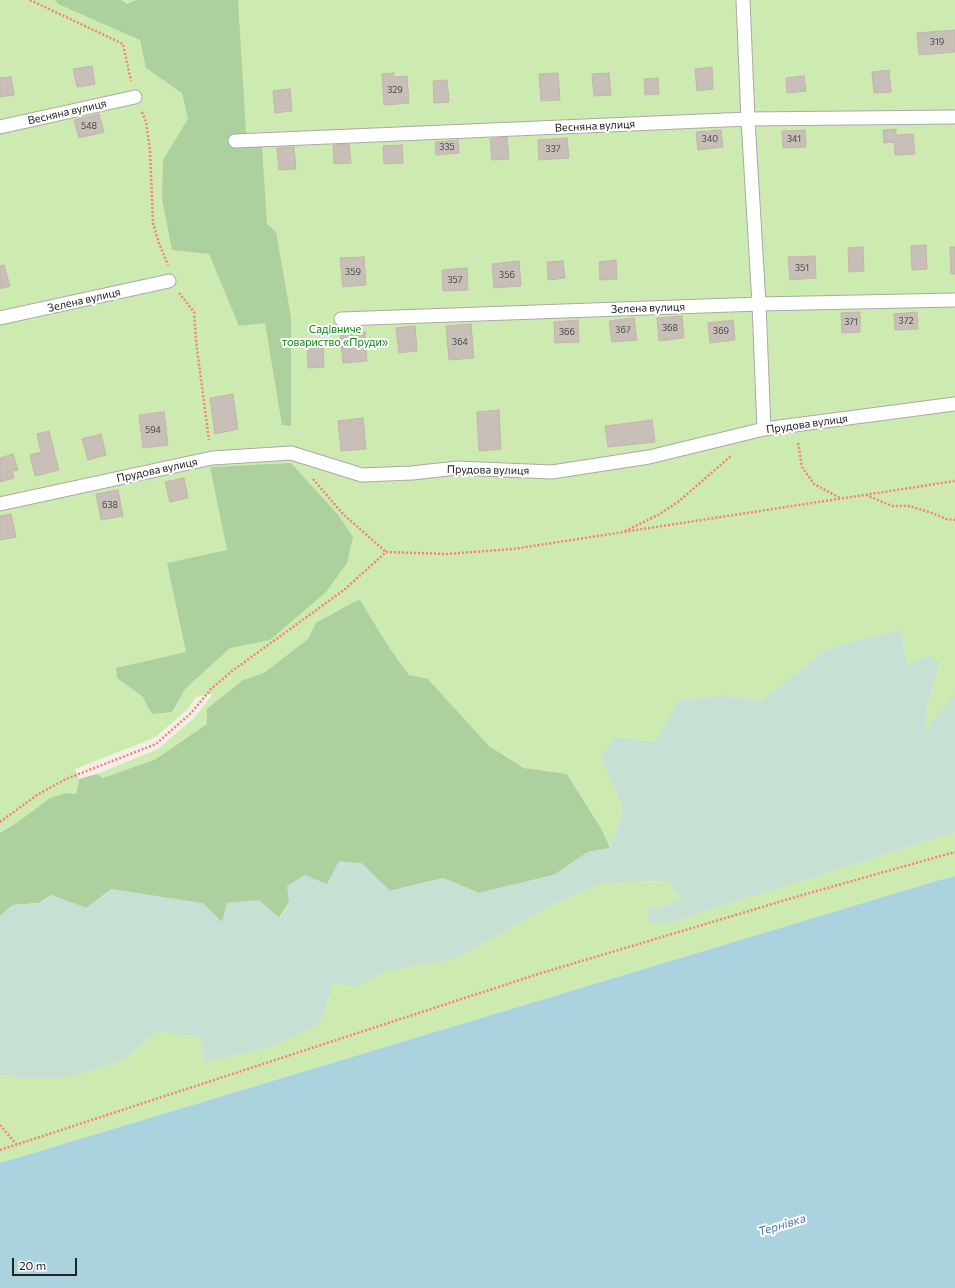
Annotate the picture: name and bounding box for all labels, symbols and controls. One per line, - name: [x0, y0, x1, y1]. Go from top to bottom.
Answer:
- house number: 319: [930, 37, 944, 47]
- house number: 329: [387, 85, 403, 95]
- street label: Весняна вулиця: [26, 97, 108, 127]
- street label: Весняна вулиця: [554, 117, 636, 135]
- house number: 548: [81, 121, 97, 131]
- house number: 340: [702, 134, 718, 144]
- house number: 341: [787, 134, 801, 144]
- house number: 335: [439, 142, 455, 152]
- house number: 337: [546, 144, 560, 154]
- house number: 351: [795, 263, 809, 273]
- house number: 359: [345, 267, 361, 277]
- house number: 356: [499, 270, 515, 280]
- house number: 357: [447, 275, 463, 285]
- street label: Зелена вулиця: [46, 285, 122, 315]
- street label: Зелена вулиця: [611, 300, 685, 316]
- house number: 372: [899, 316, 913, 326]
- house number: 371: [844, 317, 858, 327]
- park label: Садівниче товариство «Пруди»: [282, 322, 388, 348]
- house number: 368: [662, 323, 678, 333]
- house number: 367: [615, 325, 631, 335]
- house number: 369: [713, 326, 729, 336]
- house number: 366: [559, 327, 575, 337]
- house number: 364: [452, 337, 468, 347]
- street label: Прудова вулиця: [765, 412, 849, 436]
- house number: 594: [145, 425, 161, 435]
- street label: Прудова вулиця: [115, 455, 199, 485]
- street label: Прудова вулиця: [447, 463, 529, 477]
- house number: 638: [102, 500, 118, 510]
- water label: Тернівка: [756, 1211, 808, 1239]
- scale bar: [14, 1250, 79, 1276]
- text: 20 m: [19, 1258, 46, 1272]

